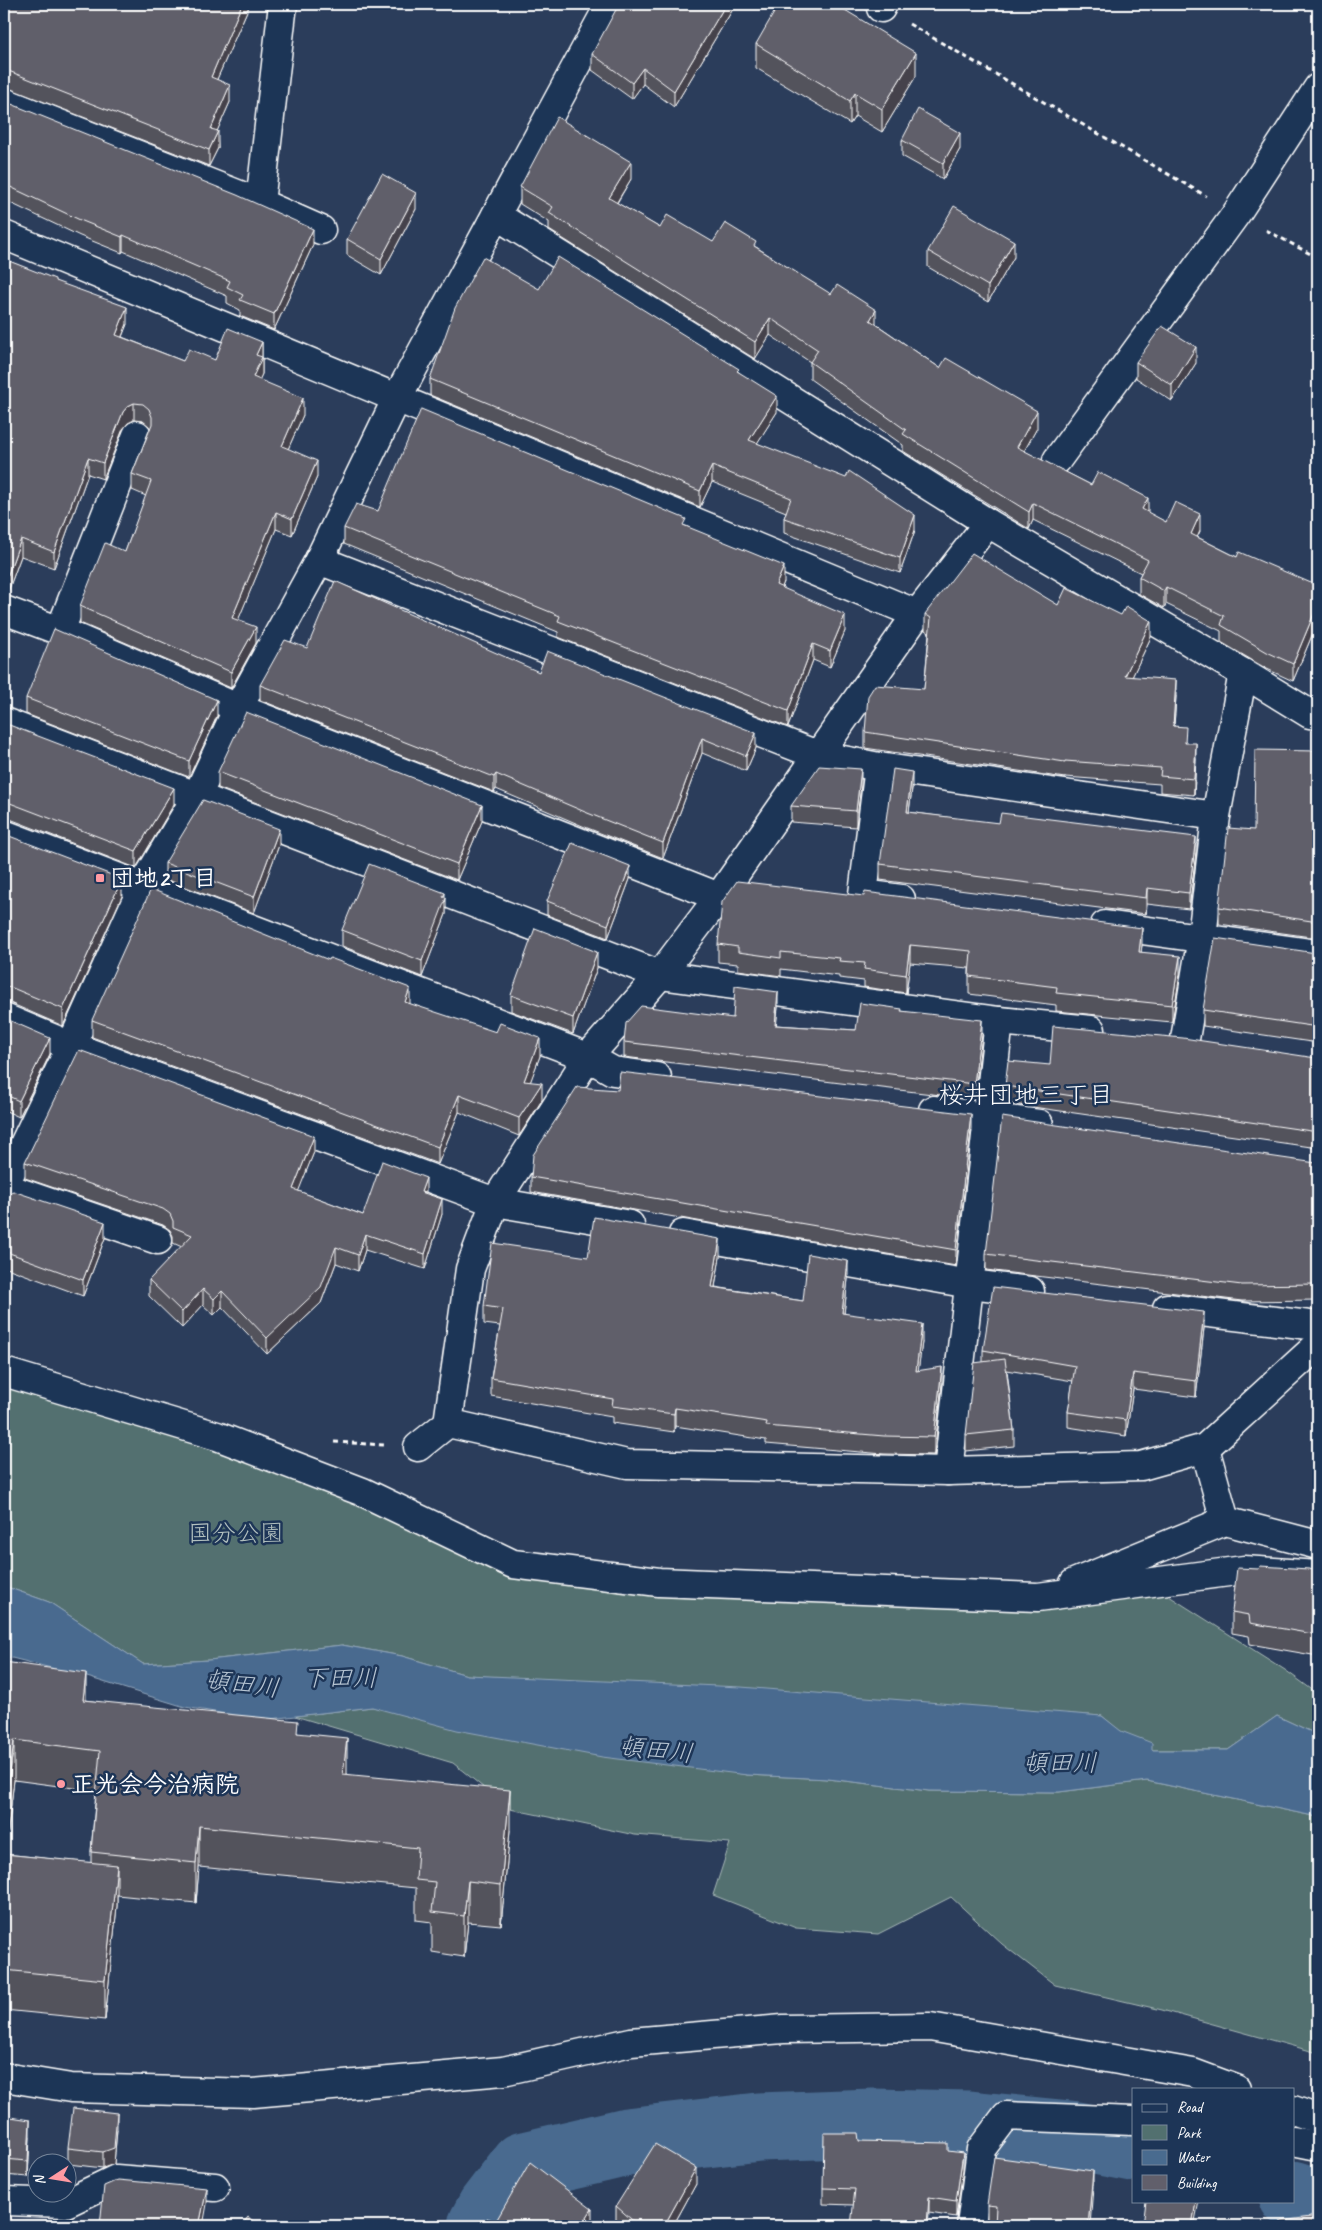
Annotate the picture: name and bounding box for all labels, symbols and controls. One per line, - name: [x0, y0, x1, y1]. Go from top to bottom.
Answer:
- place label: 団地2丁目: [110, 863, 217, 893]
- marker: 団地2丁目: [94, 872, 106, 884]
- district label: 桜井団地三丁目: [938, 1079, 1114, 1111]
- park label: 国分公園: [188, 1518, 284, 1548]
- water label: 下田川: [302, 1662, 378, 1694]
- water label: 頓田川: [203, 1664, 281, 1704]
- water label: 頓田川: [617, 1730, 695, 1770]
- water label: 頓田川: [1022, 1747, 1098, 1779]
- place label: 正光会今治病院: [71, 1769, 239, 1799]
- marker: 正光会今治病院: [55, 1778, 67, 1790]
- legend: [1132, 2088, 1294, 2202]
- text: Road: [1177, 2098, 1204, 2117]
- text: Park: [1177, 2124, 1202, 2143]
- text: Water: [1177, 2148, 1211, 2167]
- north arrow: [28, 2152, 78, 2202]
- text: N: [30, 2172, 49, 2187]
- text: Building: [1177, 2174, 1217, 2193]

